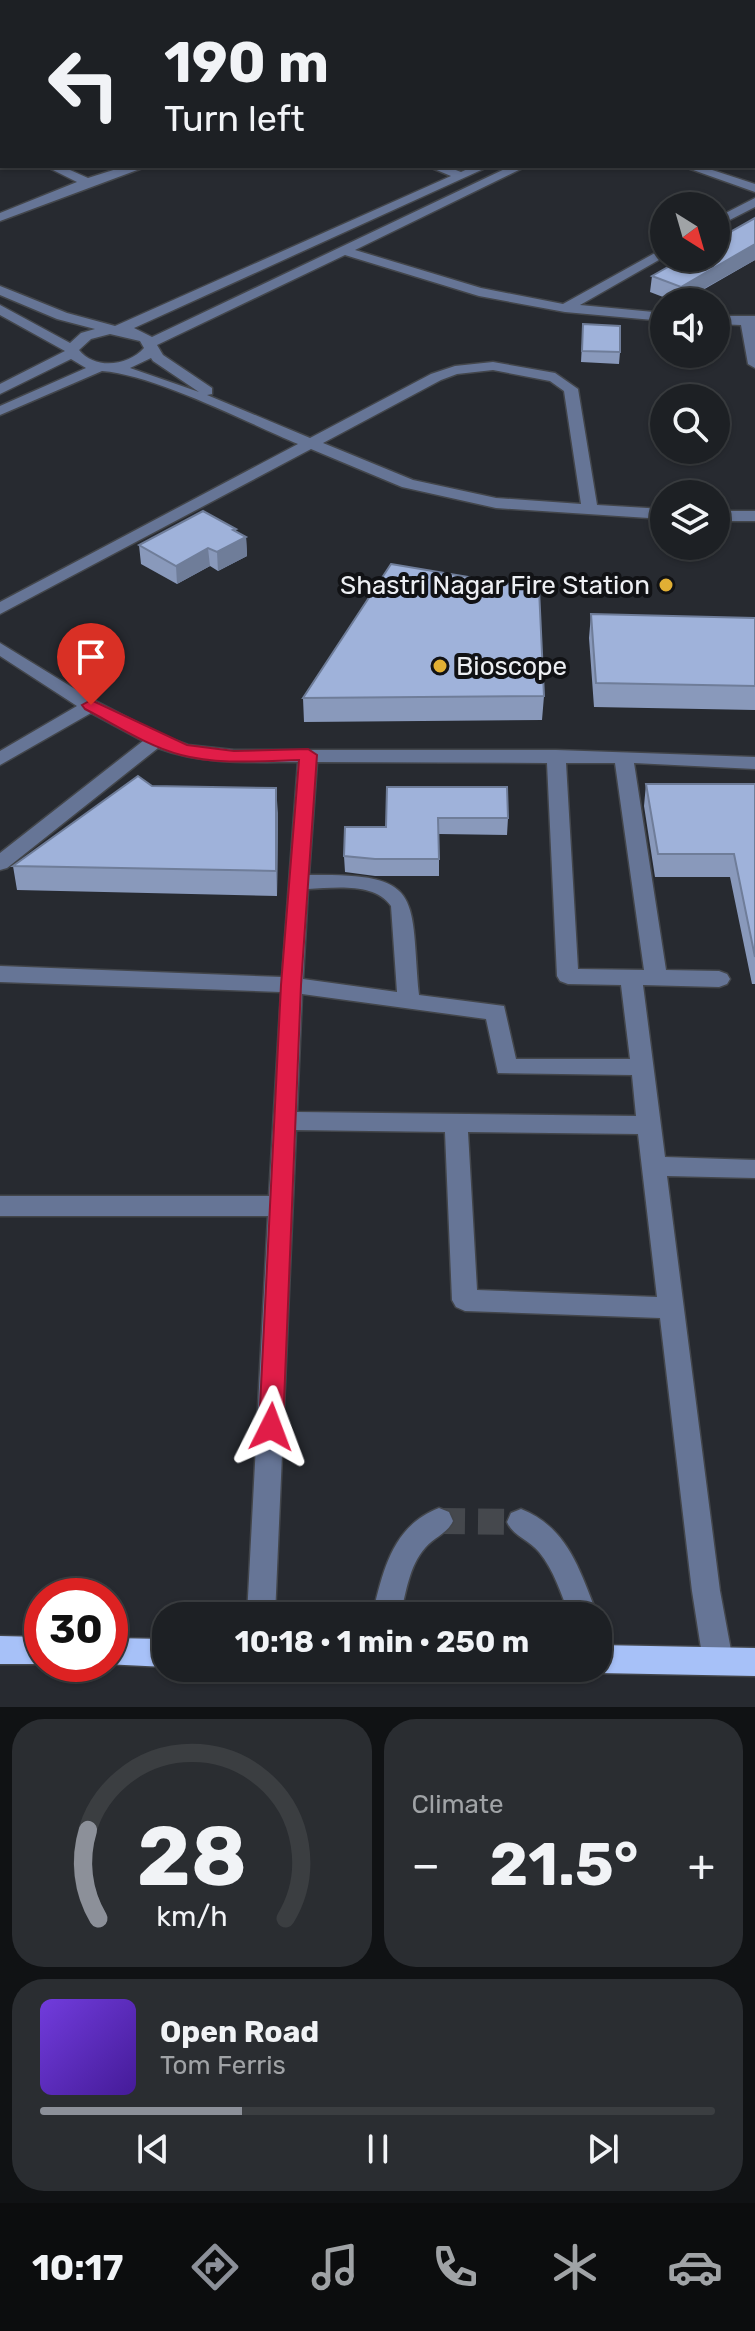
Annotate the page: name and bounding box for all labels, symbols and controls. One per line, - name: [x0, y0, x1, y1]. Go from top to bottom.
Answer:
- text: 190 m: [164, 30, 329, 96]
- icon: left: [32, 32, 136, 136]
- text: Turn left: [164, 97, 305, 140]
- north arrow: [650, 192, 730, 272]
- map controls: [650, 192, 730, 560]
- button: sound: [650, 288, 730, 368]
- button: search: [650, 384, 730, 464]
- button: layers: [650, 480, 730, 560]
- place label: Shastri Nagar Fire Station: [340, 570, 650, 601]
- marker: Shastri Nagar Fire Station: [657, 576, 675, 594]
- pin: [57, 623, 125, 705]
- icon: arrive: [69, 635, 113, 679]
- place label: Bioscope: [456, 651, 567, 682]
- marker: Bioscope: [431, 657, 449, 675]
- position arrow: [229, 1385, 313, 1469]
- speed limit sign: 30: [24, 1578, 128, 1682]
- text: 10:18 · 1 min · 250 m: [235, 1624, 529, 1660]
- text: Climate: [412, 1789, 504, 1820]
- text: 28: [137, 1807, 247, 1906]
- text: 21.5°: [489, 1829, 638, 1900]
- text: −: [412, 1839, 440, 1891]
- text: +: [688, 1839, 715, 1891]
- text: km/h: [156, 1899, 227, 1933]
- text: Open Road: [160, 2014, 319, 2050]
- text: Tom Ferris: [160, 2050, 286, 2081]
- icon: previous: [131, 2127, 175, 2171]
- icon: pause: [356, 2127, 400, 2171]
- icon: next: [581, 2127, 625, 2171]
- icon: directions: [187, 2239, 243, 2295]
- icon: music: [307, 2239, 363, 2295]
- icon: phone: [427, 2239, 483, 2295]
- icon: climate: [547, 2239, 603, 2295]
- icon: car: [667, 2239, 723, 2295]
- text: 10:17: [32, 2246, 123, 2289]

